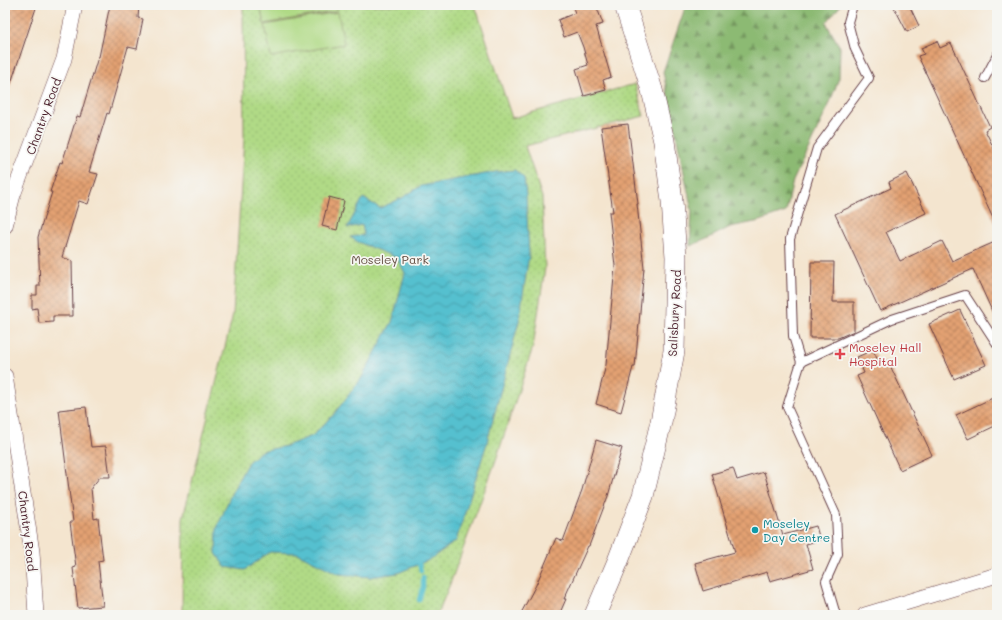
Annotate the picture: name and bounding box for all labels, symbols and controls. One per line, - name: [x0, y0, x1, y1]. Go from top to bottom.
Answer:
- street label: Chantry Road: [22, 75, 64, 157]
- park label: Moseley Park: [351, 251, 429, 267]
- street label: Salisbury Road: [664, 269, 684, 357]
- place label: Moseley Hall Hospital: [849, 339, 922, 369]
- marker: Moseley Hall Hospital: [834, 348, 846, 360]
- street label: Chantry Road: [15, 490, 41, 572]
- place label: Moseley Day Centre: [763, 515, 830, 545]
- marker: Moseley Day Centre: [750, 525, 760, 535]

